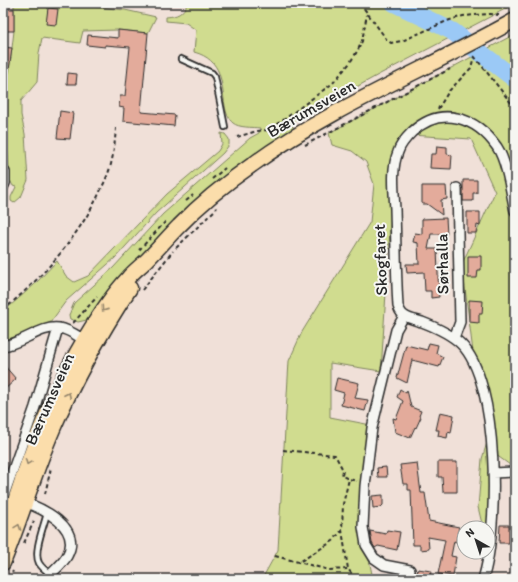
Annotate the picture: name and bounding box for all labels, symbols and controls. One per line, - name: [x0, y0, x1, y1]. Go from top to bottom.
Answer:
- street label: Bærumsveien: [263, 75, 359, 141]
- street label: Skogfaret: [369, 223, 391, 296]
- street label: Sørhalla: [431, 234, 453, 294]
- one-way arrow: [102, 305, 109, 312]
- street label: Bærumsveien: [20, 350, 78, 448]
- one-way arrow: [63, 392, 71, 400]
- one-way arrow: [25, 458, 33, 465]
- north arrow: [456, 520, 496, 560]
- one-way arrow: [13, 524, 21, 531]
- text: N: [463, 525, 477, 540]

